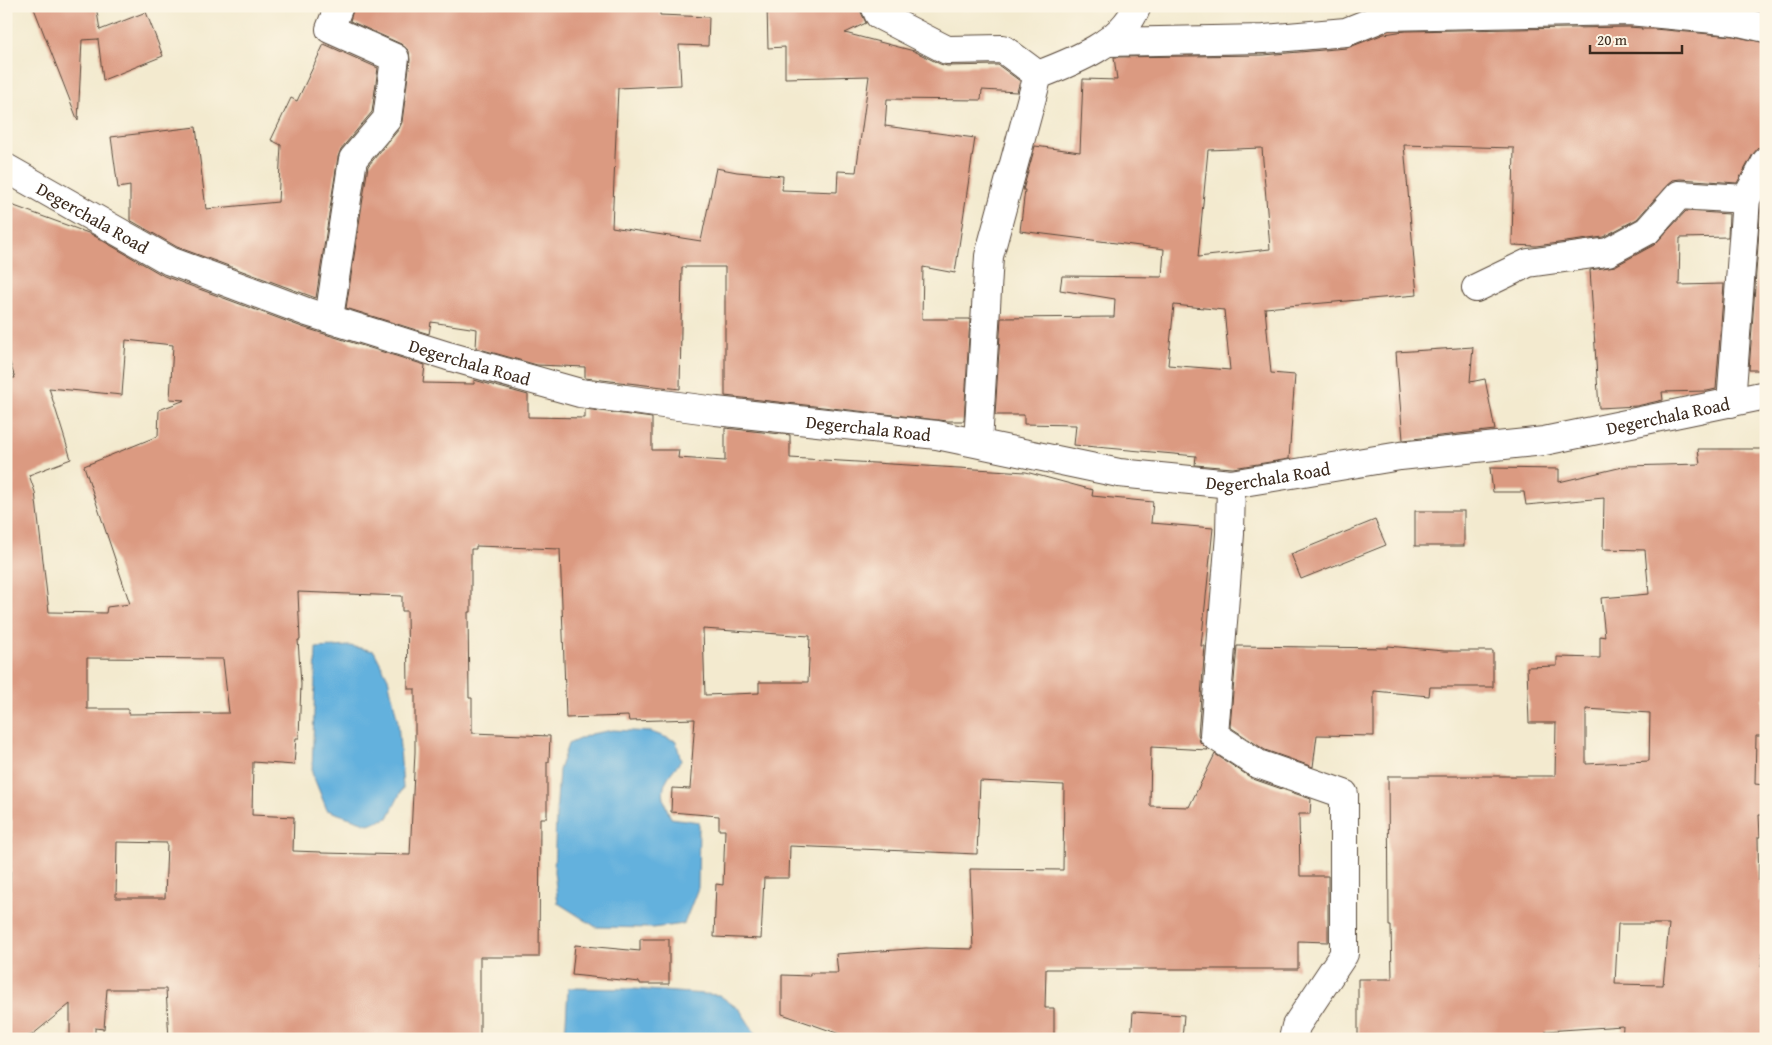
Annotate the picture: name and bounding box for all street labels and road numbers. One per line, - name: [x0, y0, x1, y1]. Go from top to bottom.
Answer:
- street label: Degerchala Road: [32, 175, 155, 260]
- street label: Degerchala Road: [406, 331, 534, 392]
- street label: Degerchala Road: [1604, 389, 1732, 441]
- street label: Degerchala Road: [805, 407, 933, 448]
- street label: Degerchala Road: [1205, 454, 1333, 498]

